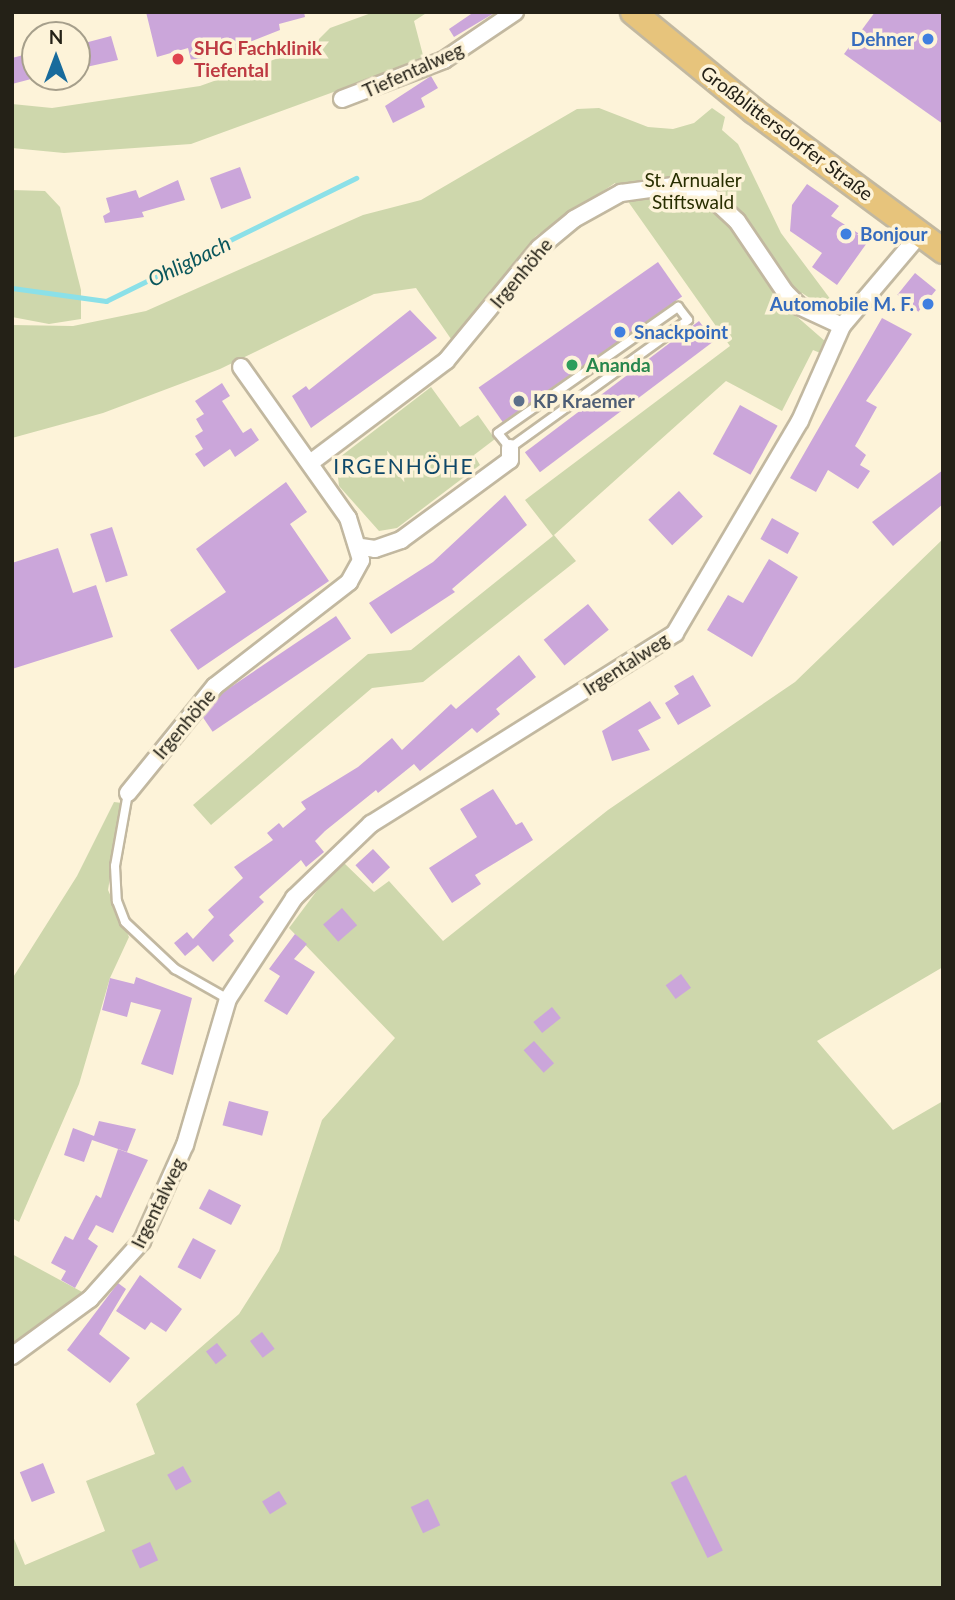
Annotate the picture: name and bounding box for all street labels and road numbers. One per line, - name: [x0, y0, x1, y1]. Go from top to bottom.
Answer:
- street label: Tiefentalweg: [359, 38, 467, 102]
- street label: Großblittersdorfer Straße: [696, 61, 878, 205]
- street label: Irgenhöhe: [485, 233, 557, 313]
- street label: Irgentalweg: [579, 628, 673, 700]
- street label: Irgenhöhe: [148, 684, 220, 764]
- street label: Irgentalweg: [126, 1154, 190, 1252]

